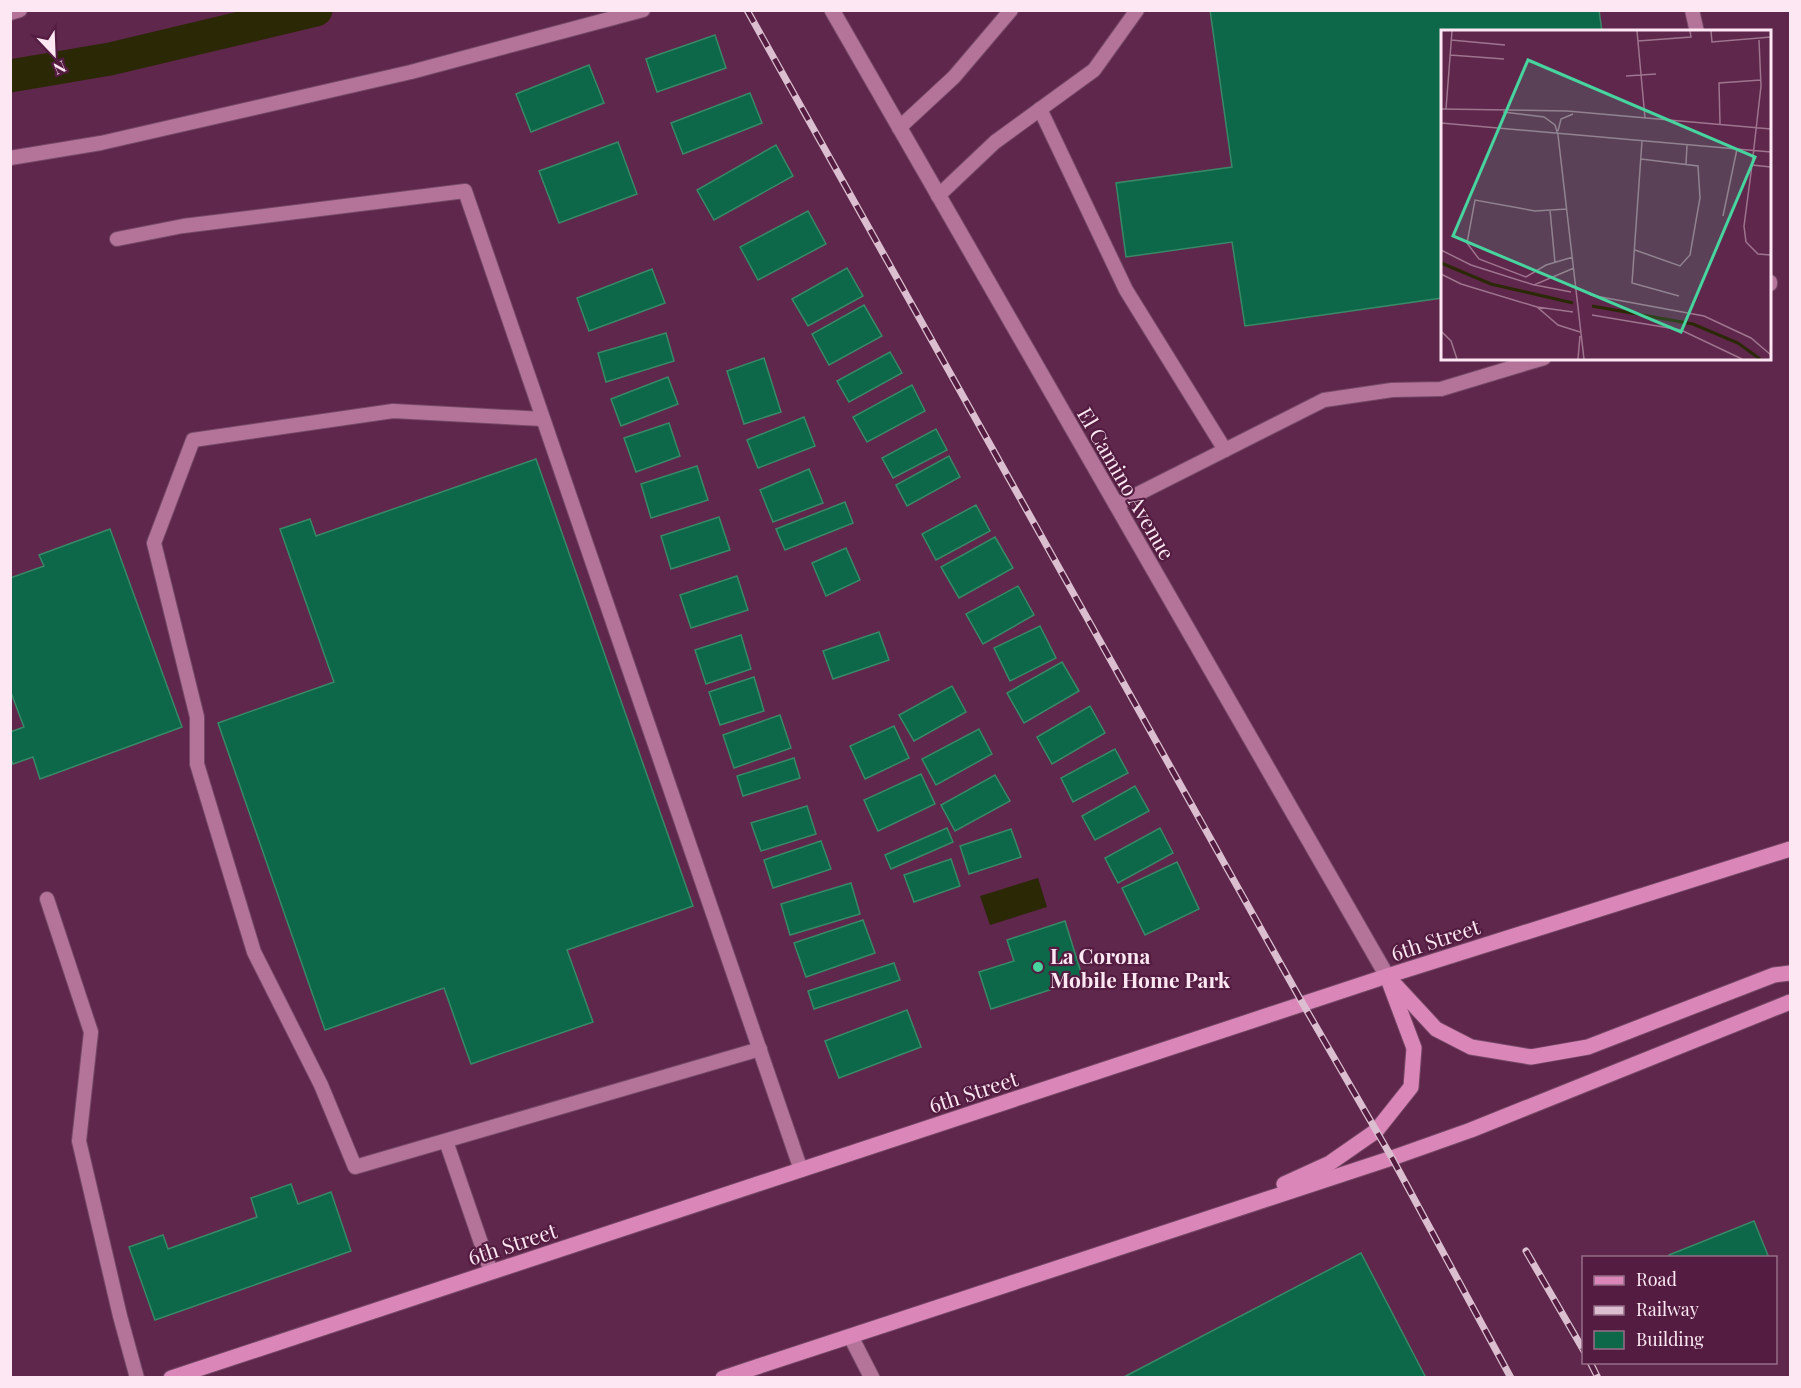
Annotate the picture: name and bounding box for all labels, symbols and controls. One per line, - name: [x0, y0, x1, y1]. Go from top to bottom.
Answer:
- north arrow: [24, 24, 84, 84]
- inset map: [1441, 30, 1771, 360]
- text: N: [50, 56, 69, 80]
- street label: El Camino Avenue: [1072, 402, 1182, 564]
- street label: 6th Street: [1387, 911, 1484, 967]
- place label: La Corona Mobile Home Park: [1050, 941, 1231, 993]
- marker: La Corona Mobile Home Park: [1031, 960, 1045, 974]
- street label: 6th Street: [925, 1063, 1022, 1119]
- street label: 6th Street: [464, 1215, 561, 1271]
- legend: [1582, 1256, 1777, 1364]
- text: Road: [1636, 1267, 1677, 1291]
- text: Railway: [1636, 1297, 1699, 1321]
- text: Building: [1636, 1327, 1704, 1351]

